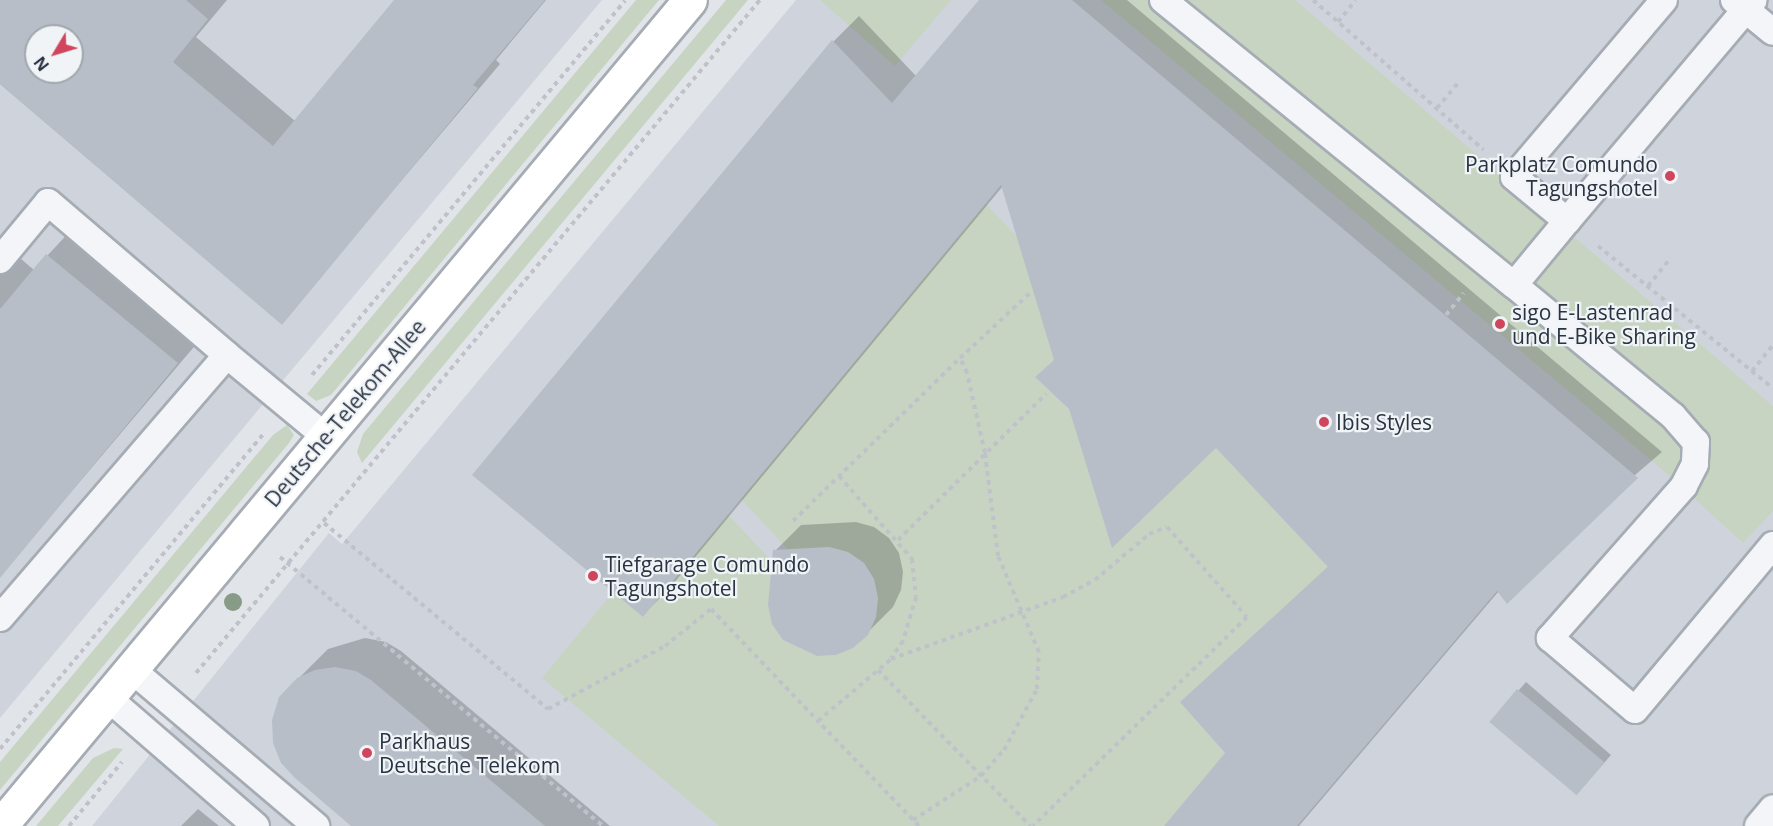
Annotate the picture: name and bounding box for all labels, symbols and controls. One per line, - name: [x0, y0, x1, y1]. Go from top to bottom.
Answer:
- north arrow: [24, 24, 84, 84]
- text: N: [29, 52, 54, 76]
- place label: Parkplatz Comundo Tagungshotel: [1465, 151, 1658, 201]
- marker: Parkplatz Comundo Tagungshotel: [1663, 169, 1677, 183]
- place label: sigo E-Lastenrad und E-Bike Sharing: [1512, 299, 1696, 349]
- street label: Deutsche-Telekom-Allee: [259, 314, 431, 512]
- marker: sigo E-Lastenrad und E-Bike Sharing: [1493, 317, 1507, 331]
- place label: Ibis Styles: [1336, 409, 1432, 435]
- marker: Ibis Styles: [1317, 415, 1331, 429]
- place label: Tiefgarage Comundo Tagungshotel: [605, 551, 809, 601]
- marker: Tiefgarage Comundo Tagungshotel: [586, 569, 600, 583]
- place label: Parkhaus Deutsche Telekom: [379, 728, 560, 778]
- marker: Parkhaus Deutsche Telekom: [360, 746, 374, 760]

